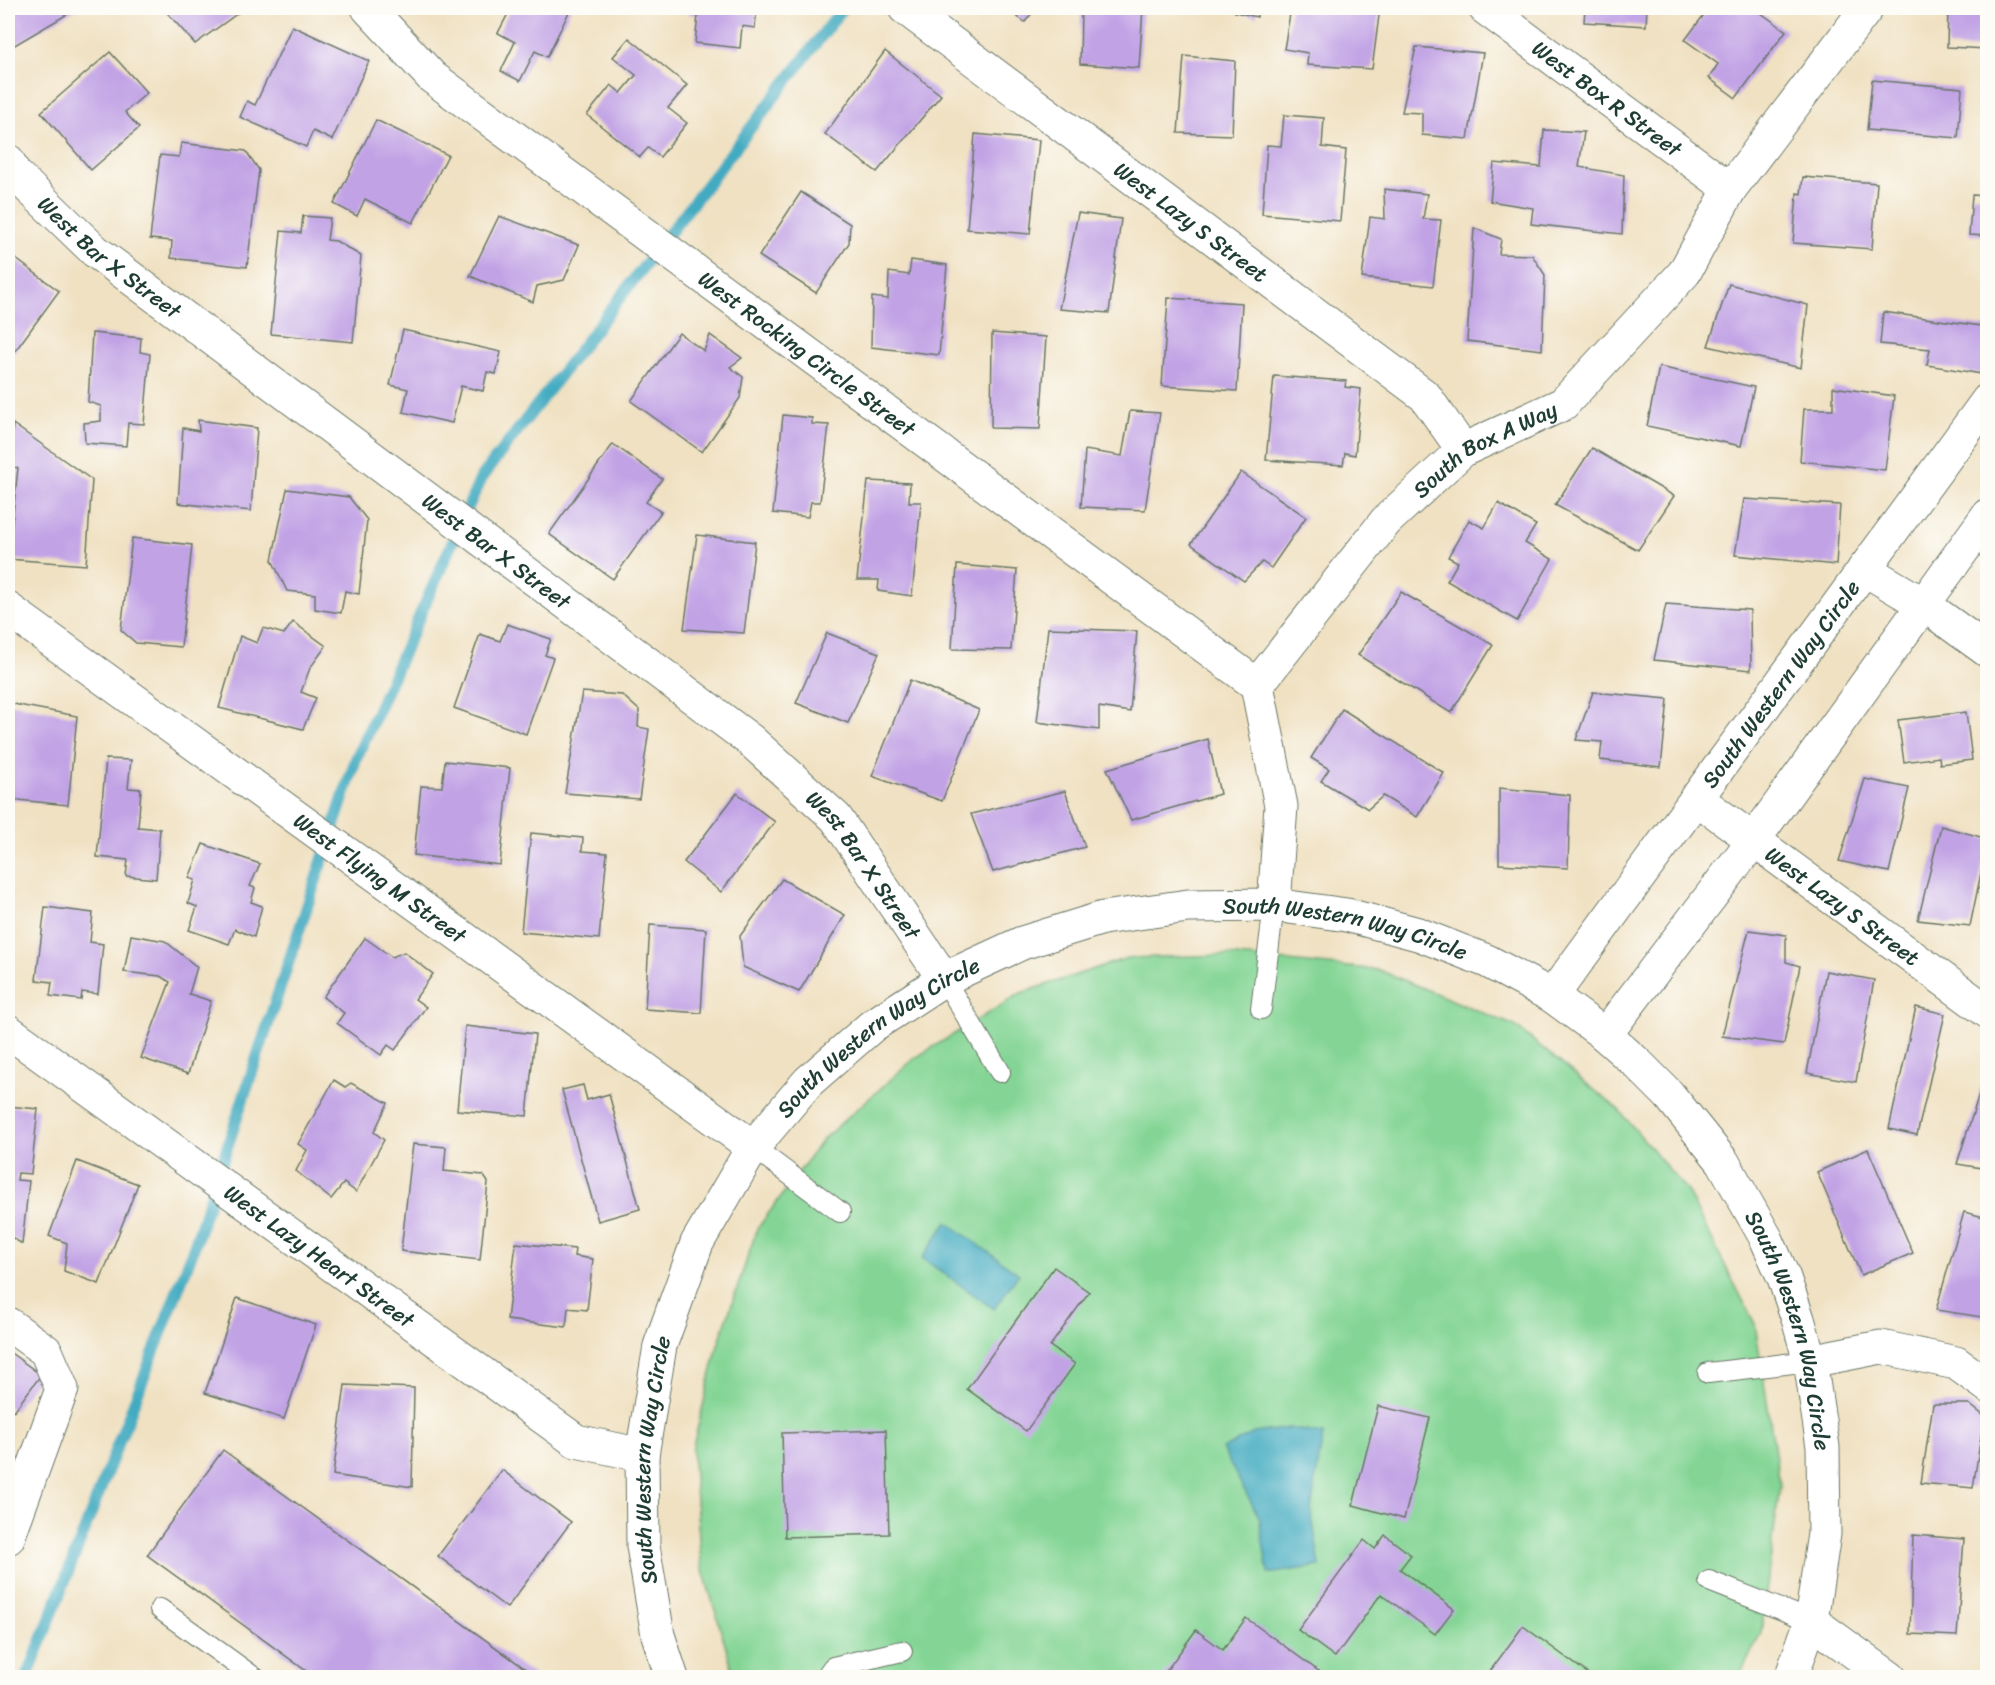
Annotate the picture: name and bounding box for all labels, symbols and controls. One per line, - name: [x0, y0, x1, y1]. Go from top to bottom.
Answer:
- street label: West Box R Street: [1523, 30, 1691, 168]
- street label: West Lazy S Street: [1105, 151, 1277, 293]
- street label: West Bar X Street: [28, 186, 191, 330]
- street label: West Rocking Circle Street: [690, 260, 925, 448]
- street label: South Box A Way: [1403, 390, 1565, 508]
- street label: West Bar X Street: [413, 482, 580, 621]
- street label: South Western Way Circle: [1691, 571, 1871, 797]
- street label: West Bar X Street: [796, 780, 932, 948]
- street label: West Flying M Street: [285, 802, 476, 955]
- street label: West Lazy S Street: [1756, 836, 1929, 977]
- street label: South Western Way Circle: [1222, 885, 1473, 972]
- street label: South Western Way Circle: [766, 946, 987, 1127]
- street label: West Lazy Heart Street: [215, 1174, 424, 1339]
- street label: South Western Way Circle: [1734, 1203, 1842, 1453]
- street label: South Western Way Circle: [623, 1330, 682, 1588]

